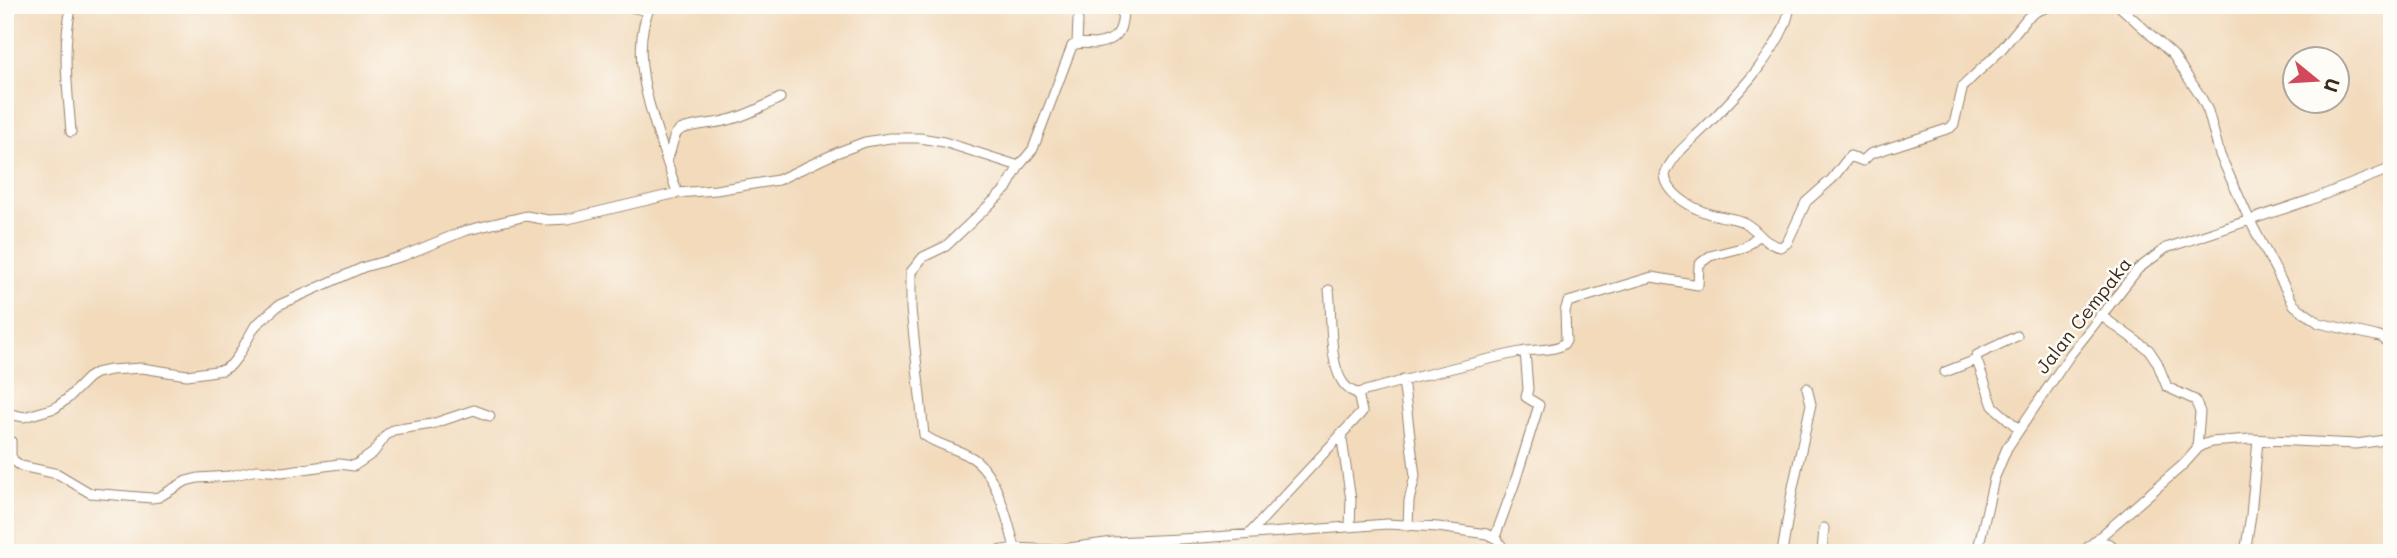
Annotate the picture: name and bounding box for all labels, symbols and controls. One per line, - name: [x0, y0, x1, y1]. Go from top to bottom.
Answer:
- north arrow: [2282, 46, 2352, 116]
- text: U: [2319, 75, 2347, 96]
- street label: Jalan Cempaka: [2030, 252, 2136, 378]

